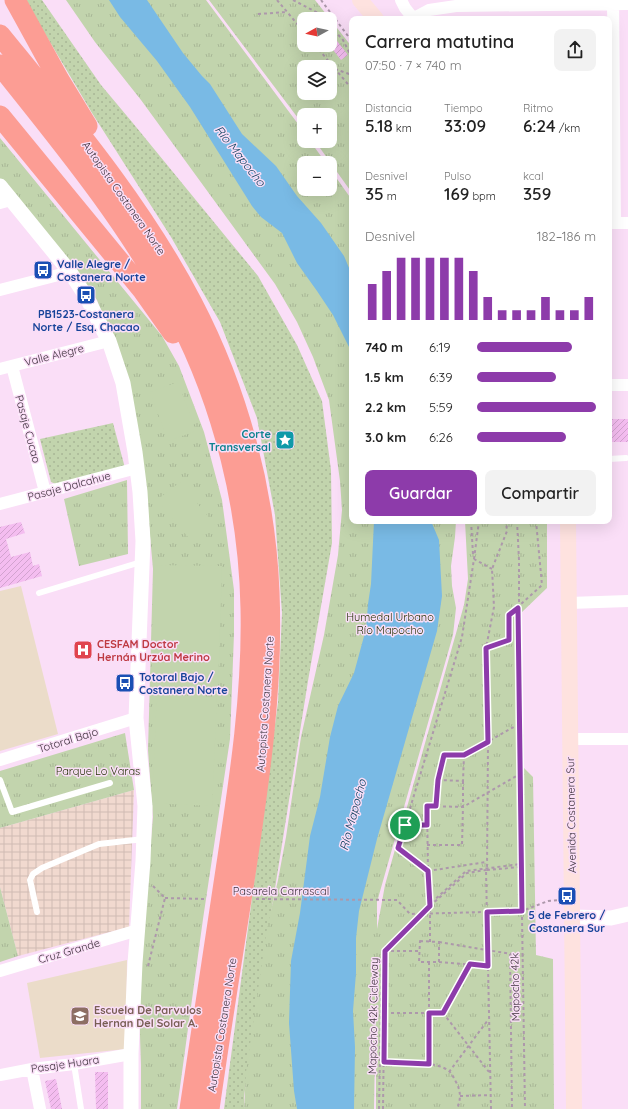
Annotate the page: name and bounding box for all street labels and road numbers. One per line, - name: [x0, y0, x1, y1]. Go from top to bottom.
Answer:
- street label: Autopista Costanera Norte: [79, 138, 169, 258]
- street label: Valle Alegre: [23, 341, 85, 369]
- street label: Pasaje Cucao: [12, 394, 44, 465]
- street label: Pasaje Dalcahue: [26, 468, 112, 504]
- street label: Autopista Costanera Norte: [253, 636, 277, 772]
- street label: Totoral Bajo: [36, 724, 100, 756]
- street label: Avenida Costanera Sur: [563, 756, 579, 873]
- street label: Pasarela Carrascal: [233, 884, 329, 898]
- street label: Cruz Grande: [36, 936, 102, 966]
- street label: Mapocho 42k: [507, 953, 523, 1021]
- street label: Autopista Costanera Norte: [204, 957, 240, 1093]
- street label: Mapocho 42k Cicleway: [365, 958, 381, 1074]
- street label: Pasaje Huara: [30, 1052, 100, 1076]

